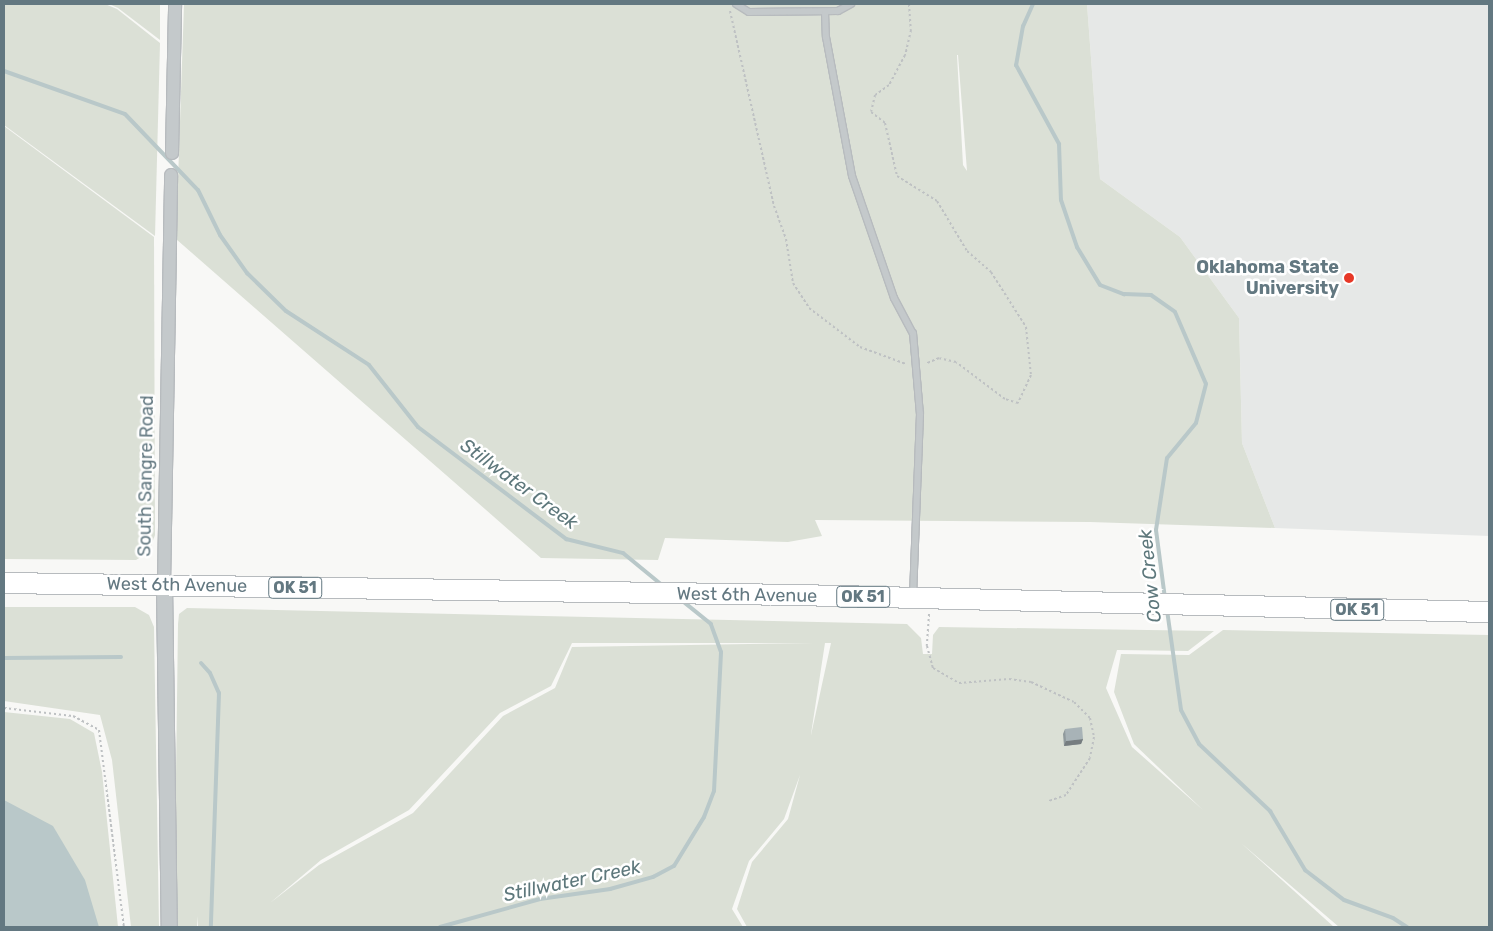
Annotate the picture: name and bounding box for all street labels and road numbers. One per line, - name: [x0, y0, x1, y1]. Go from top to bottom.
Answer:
- street label: South Sangre Road: [134, 395, 158, 557]
- street label: West 6th Avenue: [106, 573, 248, 597]
- road number: OK 51: [268, 574, 322, 602]
- street label: West 6th Avenue: [676, 583, 818, 607]
- road number: OK 51: [836, 584, 890, 610]
- road number: OK 51: [1330, 596, 1384, 624]

